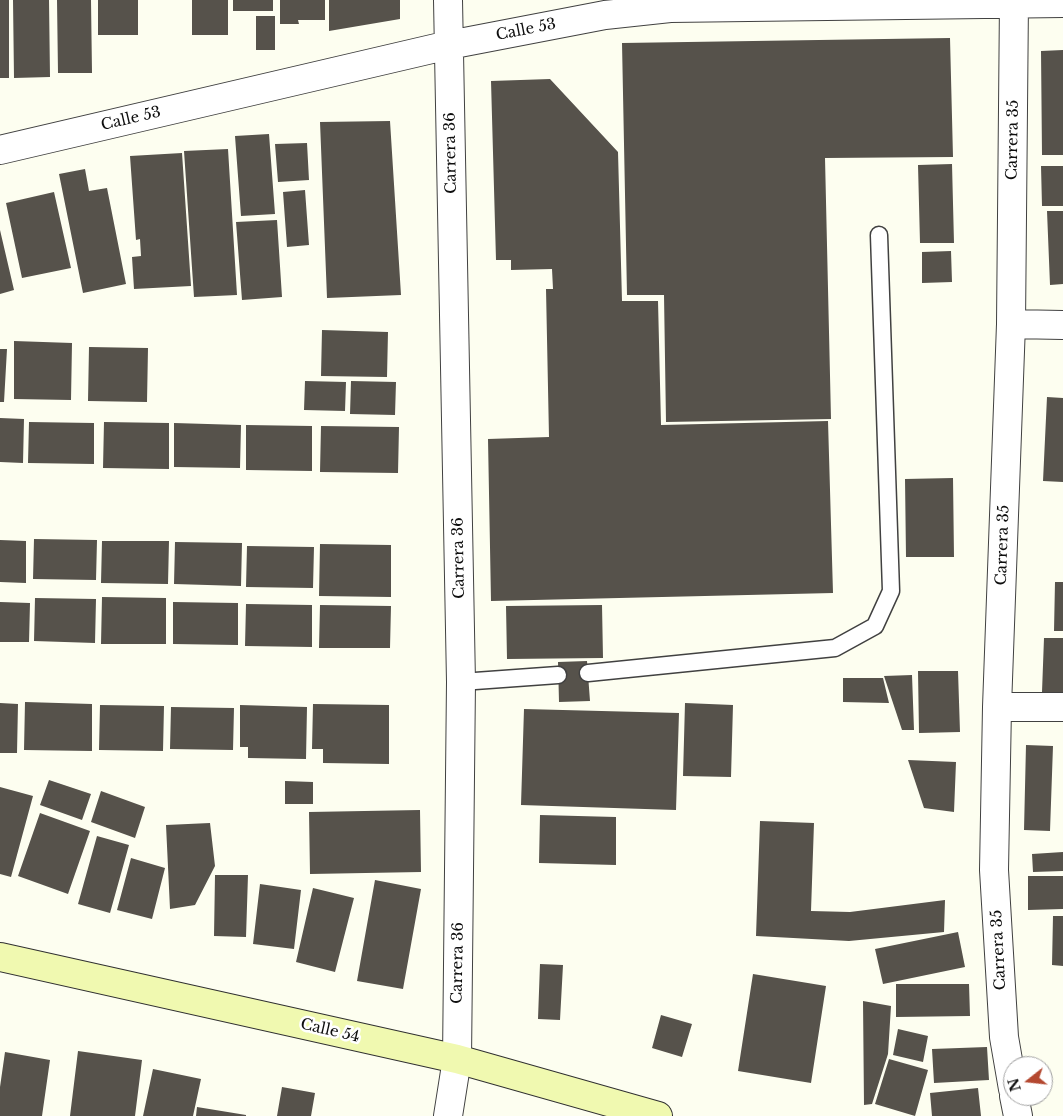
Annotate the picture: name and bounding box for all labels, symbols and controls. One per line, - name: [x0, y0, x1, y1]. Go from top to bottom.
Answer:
- street label: Calle 53: [494, 15, 558, 45]
- street label: Carrera 35: [1003, 100, 1023, 180]
- street label: Calle 53: [99, 103, 163, 135]
- street label: Carrera 36: [441, 112, 461, 194]
- street label: Carrera 35: [993, 504, 1013, 586]
- street label: Carrera 36: [449, 517, 469, 599]
- street label: Carrera 35: [988, 909, 1010, 991]
- street label: Carrera 36: [448, 922, 468, 1004]
- street label: Calle 54: [299, 1015, 361, 1047]
- north arrow: [1003, 1056, 1053, 1106]
- text: N: [1004, 1076, 1025, 1094]

